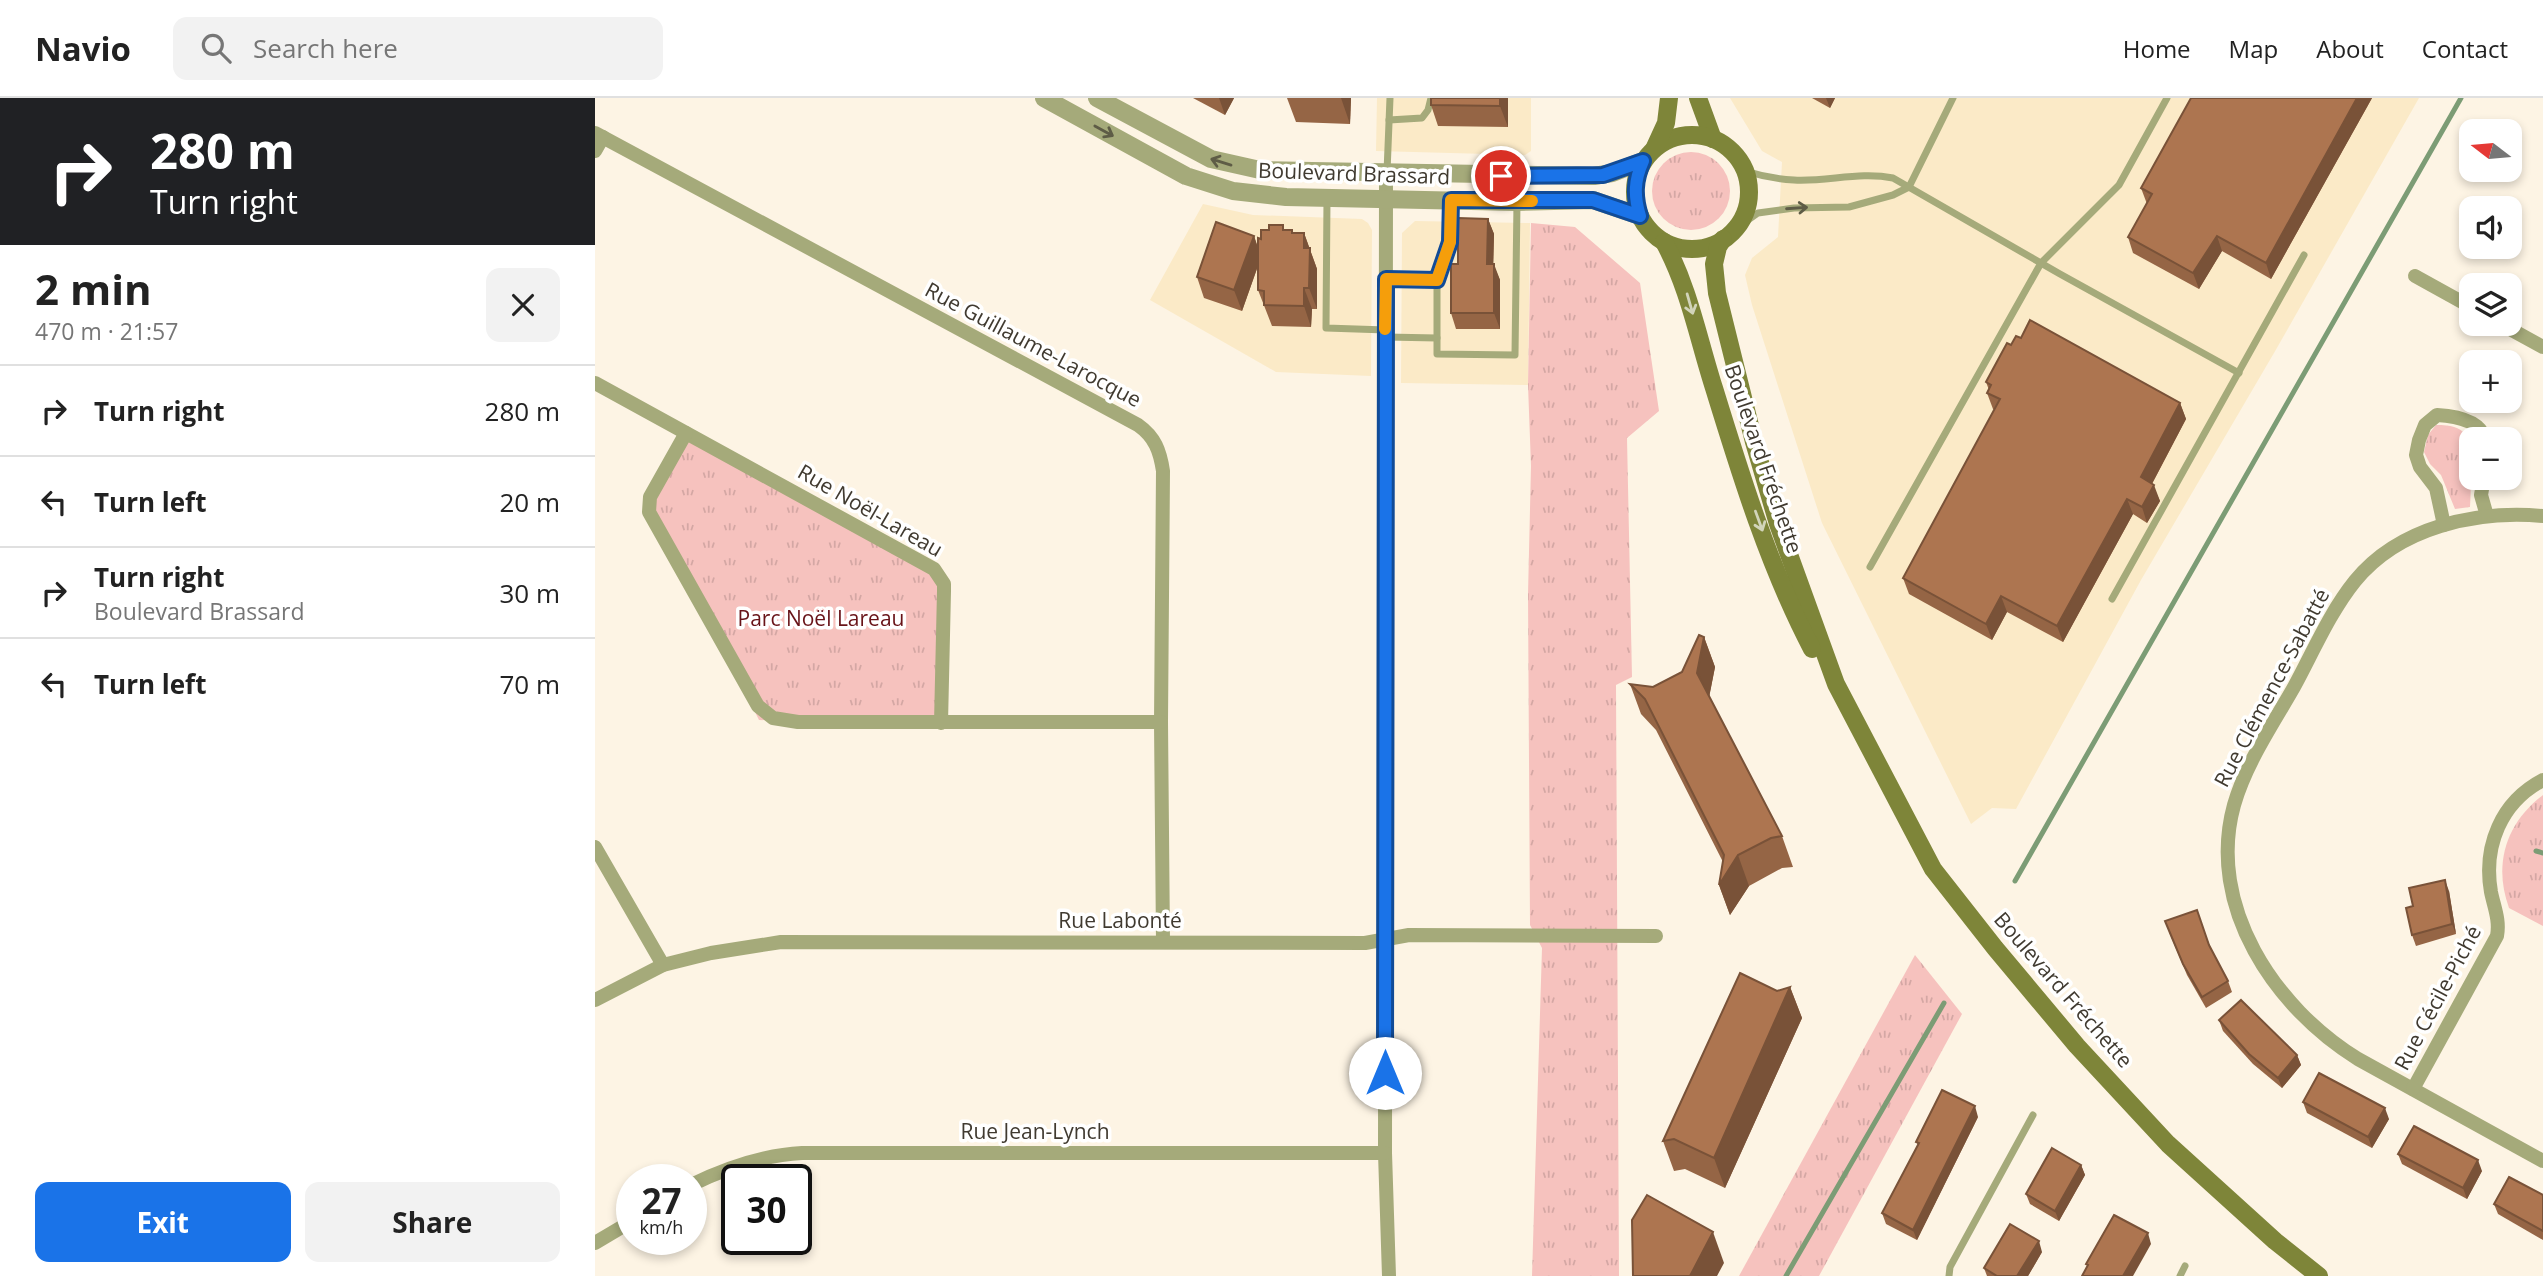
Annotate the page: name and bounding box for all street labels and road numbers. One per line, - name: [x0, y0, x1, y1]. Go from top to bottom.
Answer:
- street label: Boulevard Brassard: [1258, 156, 1451, 190]
- street label: Rue Guillaume-Larocque: [920, 275, 1146, 413]
- street label: Boulevard Fréchette: [1718, 361, 1809, 557]
- street label: Rue Noël-Lareau: [793, 457, 948, 563]
- street label: Rue Clémence-Sabatté: [2207, 584, 2335, 791]
- street label: Boulevard Fréchette: [1988, 905, 2139, 1073]
- street label: Rue Labonté: [1058, 906, 1182, 934]
- street label: Rue Cécile-Piché: [2387, 920, 2487, 1075]
- street label: Rue Jean-Lynch: [960, 1117, 1110, 1145]

